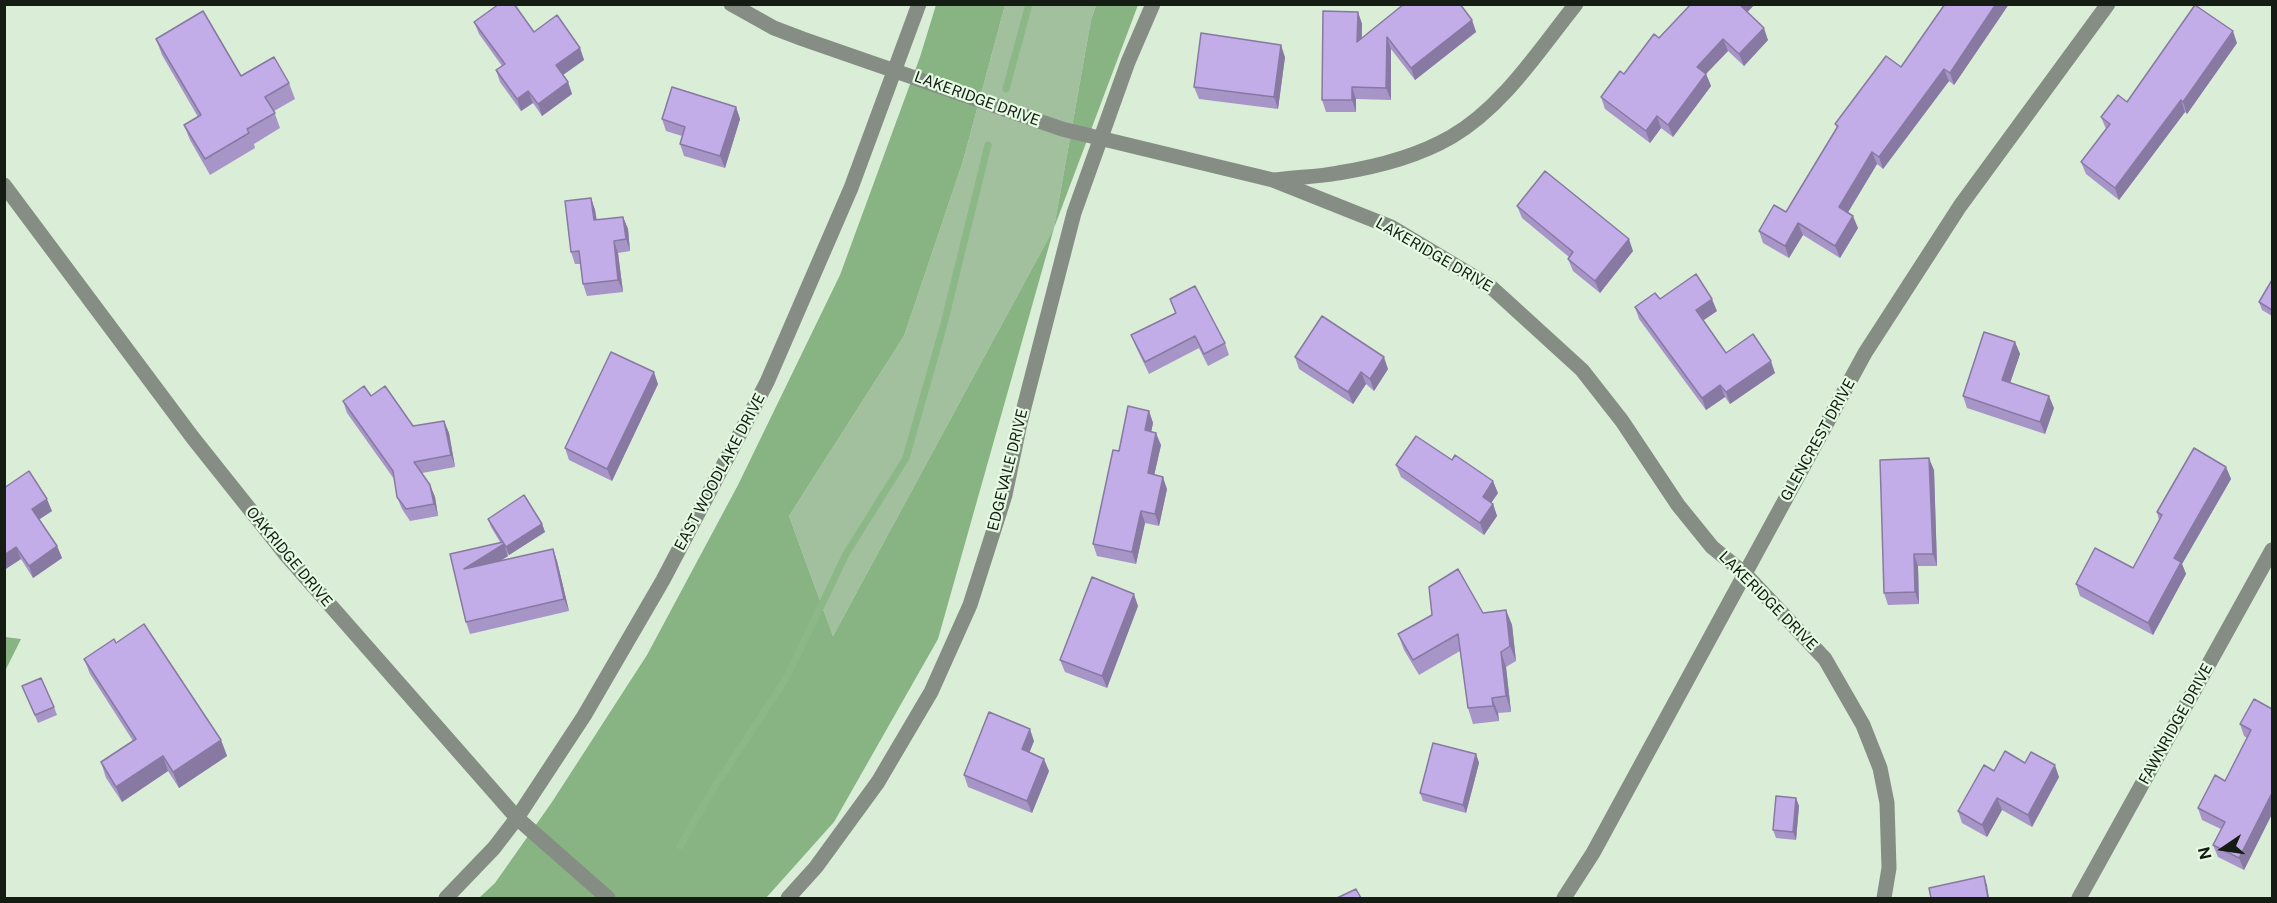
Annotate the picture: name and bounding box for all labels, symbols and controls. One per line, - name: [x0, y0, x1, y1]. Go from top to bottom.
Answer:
- street label: LAKERIDGE DRIVE: [912, 68, 1042, 130]
- street label: LAKERIDGE DRIVE: [1372, 214, 1496, 296]
- street label: GLENCREST DRIVE: [1777, 376, 1859, 504]
- street label: EAST WOODLAKE DRIVE: [671, 390, 769, 554]
- street label: EDGEVALE DRIVE: [984, 407, 1032, 533]
- street label: OAKRIDGE DRIVE: [242, 504, 336, 610]
- street label: LAKERIDGE DRIVE: [1715, 548, 1821, 654]
- street label: FAWNRIDGE DRIVE: [2135, 660, 2217, 788]
- north arrow: [2193, 819, 2253, 879]
- text: N: [2194, 845, 2216, 861]

